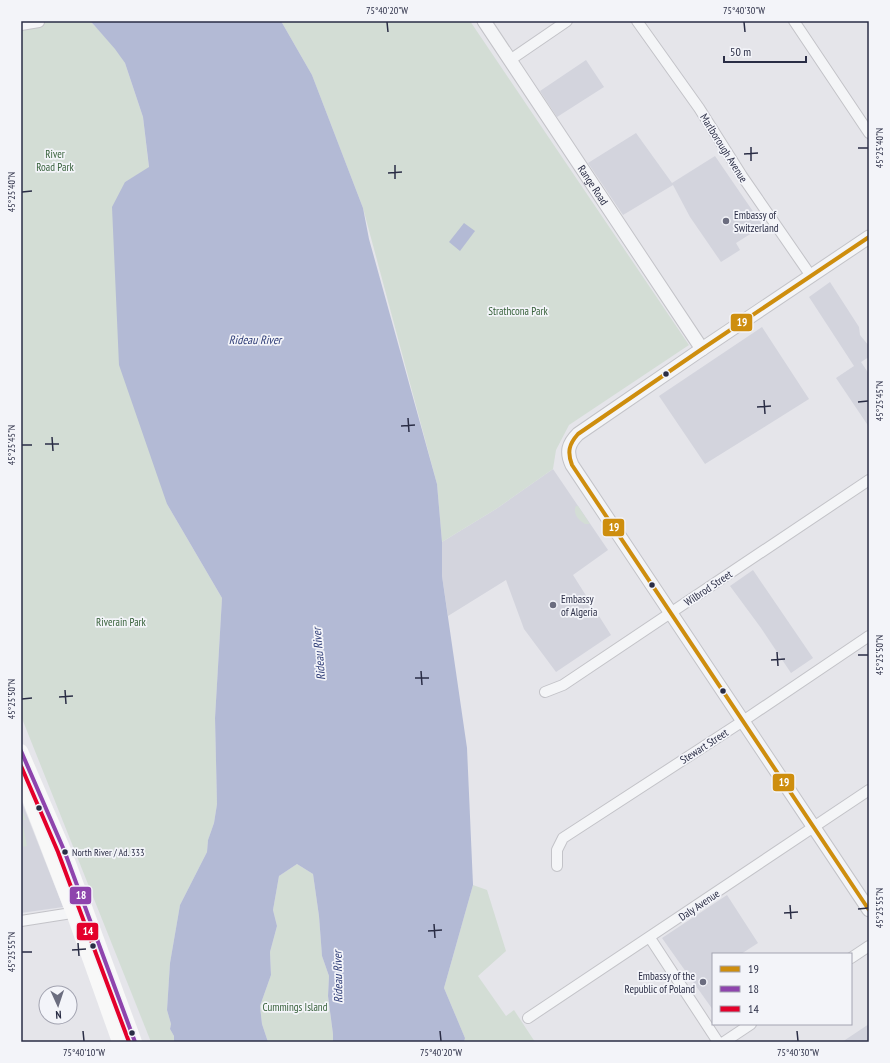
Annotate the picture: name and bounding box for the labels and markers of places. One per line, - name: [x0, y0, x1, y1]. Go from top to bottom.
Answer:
- place label: Embassy of Switzerland: [734, 208, 779, 235]
- marker: Embassy of Switzerland: [721, 216, 731, 226]
- unlabelled marker: [661, 369, 671, 379]
- unlabelled marker: [647, 580, 657, 590]
- place label: Embassy of Algeria: [561, 592, 597, 619]
- marker: Embassy of Algeria: [548, 600, 558, 610]
- unlabelled marker: [718, 686, 728, 696]
- unlabelled marker: [34, 803, 44, 813]
- place label: North River / Ad. 333: [72, 846, 144, 859]
- marker: North River / Ad. 333: [60, 847, 70, 857]
- unlabelled marker: [88, 941, 98, 951]
- place label: Embassy of the Republic of Poland: [625, 969, 695, 996]
- marker: Embassy of the Republic of Poland: [698, 977, 708, 987]
- unlabelled marker: [127, 1028, 137, 1038]

